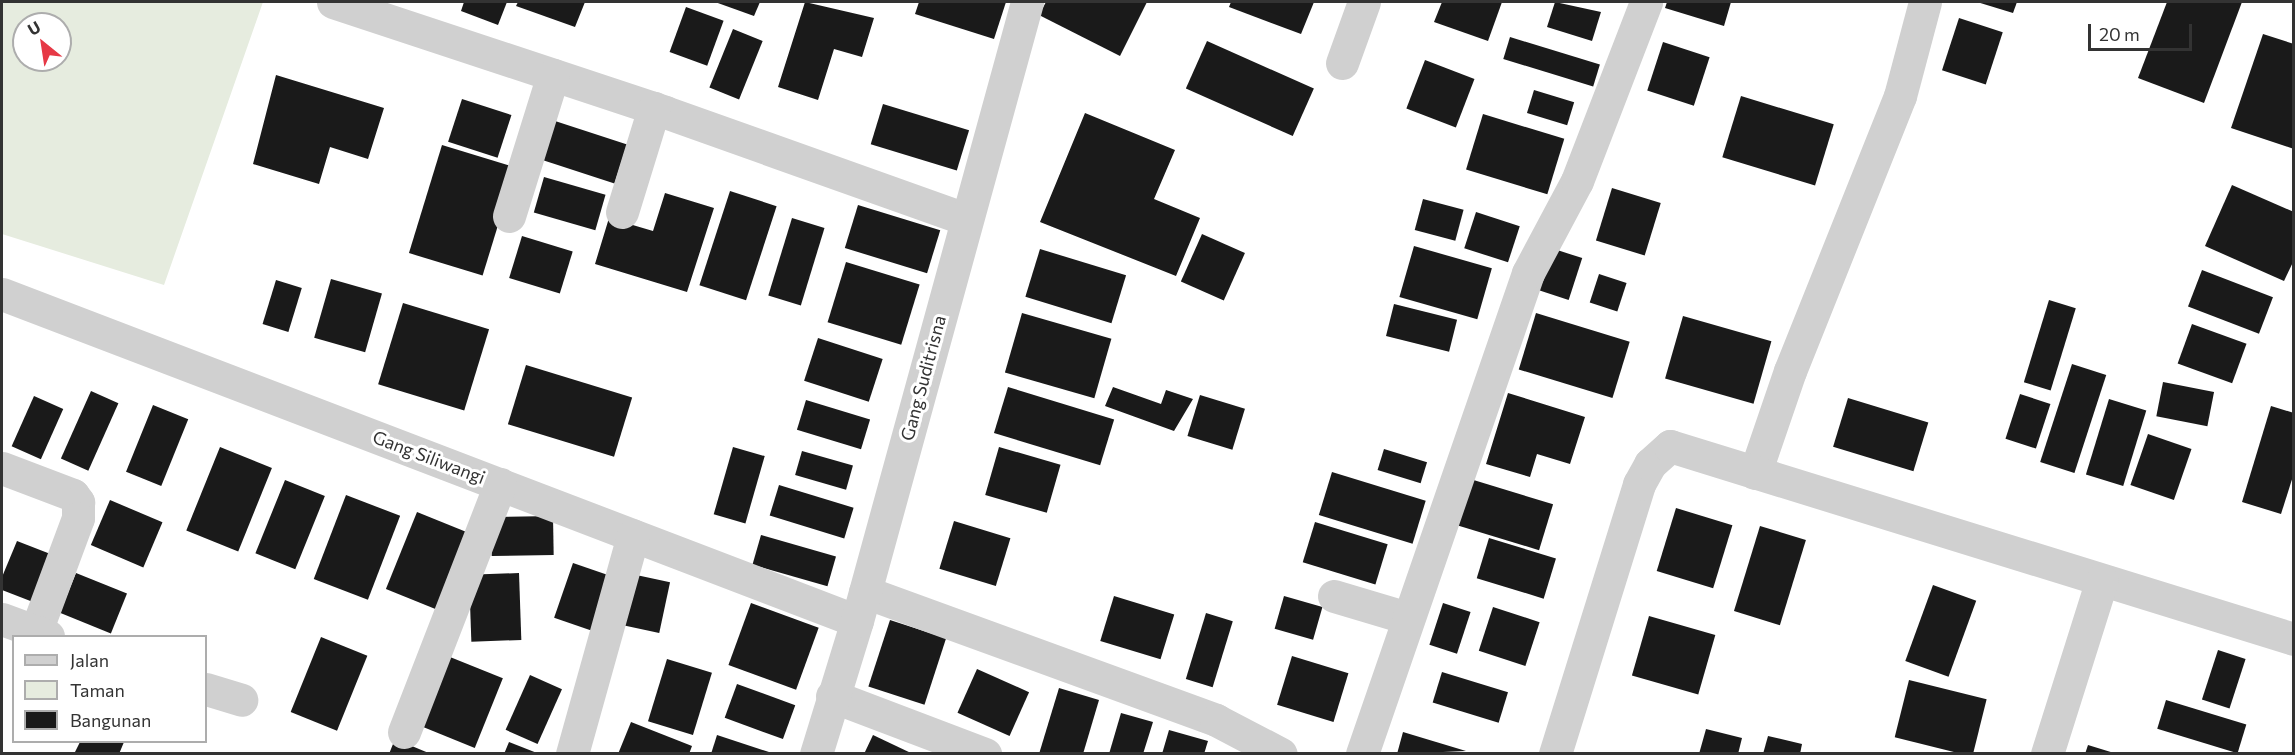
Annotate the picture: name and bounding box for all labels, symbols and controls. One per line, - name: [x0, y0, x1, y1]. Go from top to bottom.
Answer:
- north arrow: [12, 12, 72, 72]
- scale bar: [2091, 12, 2194, 50]
- text: U: [24, 17, 44, 39]
- text: 20 m: [2099, 23, 2140, 45]
- street label: Gang Suditrisna: [896, 313, 950, 443]
- street label: Gang Siliwangi: [370, 426, 488, 488]
- legend: [12, 635, 207, 743]
- text: Jalan: [70, 649, 109, 671]
- text: Taman: [70, 679, 125, 701]
- text: Bangunan: [70, 709, 151, 731]

